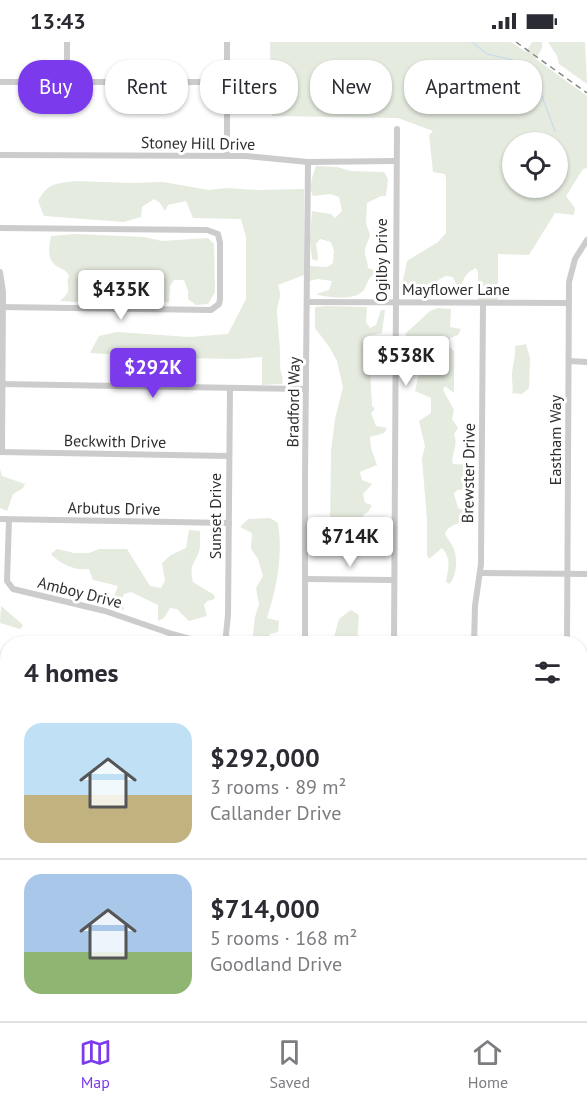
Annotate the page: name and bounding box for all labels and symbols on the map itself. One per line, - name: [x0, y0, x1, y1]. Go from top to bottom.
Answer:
- street label: Stoney Hill Drive: [141, 132, 255, 154]
- street label: Ogilby Drive: [371, 218, 391, 302]
- pin: $435K: [79, 270, 163, 321]
- street label: Mayflower Lane: [402, 279, 510, 299]
- pin: $538K: [364, 336, 448, 387]
- pin: $292K: [111, 348, 195, 399]
- street label: Bradford Way: [282, 356, 304, 448]
- street label: Eastham Way: [545, 394, 565, 485]
- street label: Brewster Drive: [457, 423, 479, 523]
- street label: Beckwith Drive: [64, 430, 166, 452]
- street label: Sunset Drive: [205, 473, 225, 559]
- street label: Arbutus Drive: [67, 497, 161, 519]
- pin: $714K: [308, 517, 392, 568]
- street label: Amboy Drive: [36, 572, 124, 612]

